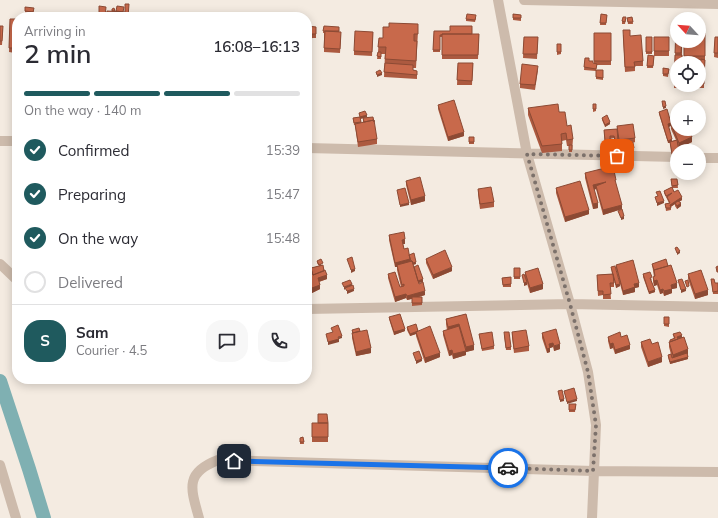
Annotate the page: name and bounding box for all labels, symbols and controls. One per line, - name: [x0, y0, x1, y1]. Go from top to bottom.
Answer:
- north arrow: [670, 12, 706, 48]
- map controls: [670, 12, 706, 180]
- text: Arriving in: [24, 23, 86, 39]
- text: 2 min: [24, 37, 92, 70]
- text: 16:08–16:13: [213, 37, 300, 56]
- button: locate: [670, 56, 706, 92]
- button: +: [670, 100, 706, 136]
- text: On the way · 140 m: [24, 102, 141, 118]
- icon: check: [24, 139, 46, 161]
- pin: [600, 139, 634, 173]
- text: Confirmed: [58, 141, 129, 160]
- text: 15:39: [266, 142, 300, 158]
- button: −: [670, 144, 706, 180]
- icon: bag: [606, 145, 628, 167]
- icon: check: [24, 183, 46, 205]
- text: Preparing: [58, 185, 126, 204]
- text: 15:47: [266, 186, 300, 202]
- icon: check: [24, 227, 46, 249]
- text: On the way: [58, 229, 138, 248]
- text: 15:48: [266, 230, 300, 246]
- text: Delivered: [58, 273, 123, 292]
- button: chat: [206, 320, 248, 362]
- button: phone: [258, 320, 300, 362]
- text: Sam: [76, 323, 108, 342]
- text: S: [40, 331, 50, 350]
- text: Courier · 4.5: [76, 342, 147, 358]
- pin: [217, 444, 251, 478]
- courier: [488, 448, 528, 488]
- icon: home: [223, 450, 245, 472]
- icon: car: [497, 457, 519, 479]

